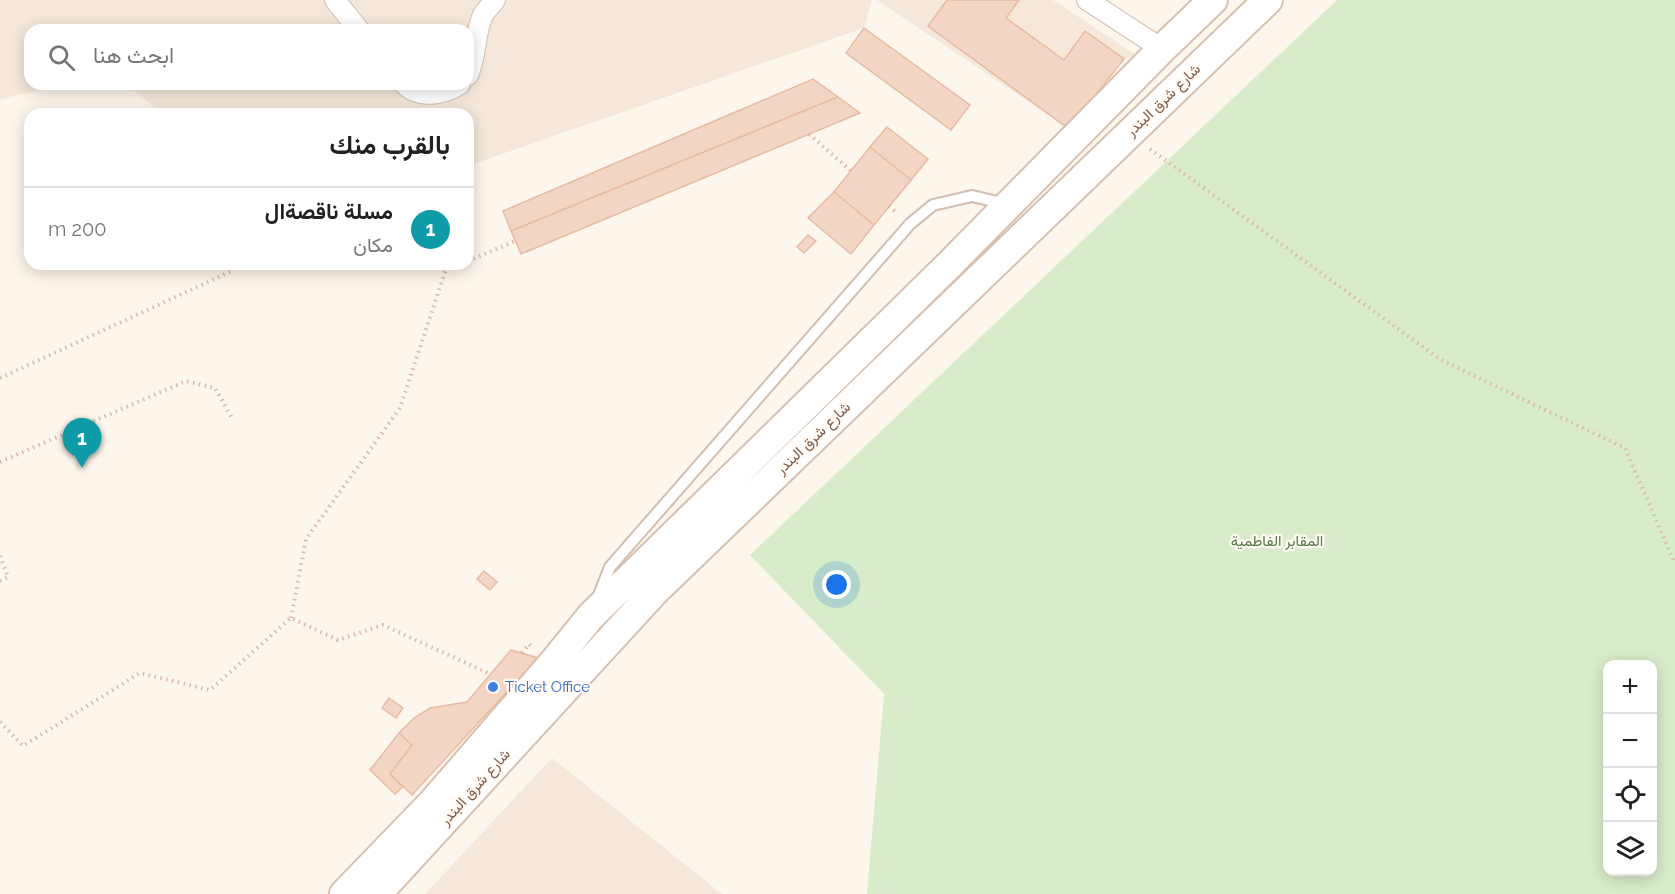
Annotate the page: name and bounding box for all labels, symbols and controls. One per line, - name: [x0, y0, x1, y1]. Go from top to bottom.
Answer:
- search box: [24, 24, 474, 90]
- icon: search: [45, 41, 78, 74]
- text: ابحث هنا: [93, 42, 174, 68]
- street label: شارع شرق البندر: [1121, 60, 1205, 142]
- text: بالقرب منك: [330, 130, 450, 160]
- text: مسلة ناقصةال: [265, 198, 393, 224]
- text: 200 m: [48, 217, 106, 241]
- text: 1: [426, 217, 435, 241]
- text: مكان: [353, 233, 393, 257]
- street label: شارع شرق البندر: [771, 398, 855, 480]
- pin: 1: [62, 418, 101, 468]
- park label: المقابر الفاطمية: [1231, 532, 1323, 550]
- your location: [822, 570, 851, 599]
- map controls: [1603, 660, 1657, 876]
- button: +: [1603, 660, 1657, 714]
- place label: Ticket Office: [505, 678, 590, 696]
- marker: Ticket Office: [486, 680, 500, 694]
- button: −: [1603, 714, 1657, 768]
- street label: شارع شرق البندر: [435, 745, 516, 831]
- button: locate: [1603, 768, 1657, 822]
- button: layers: [1603, 822, 1657, 876]

